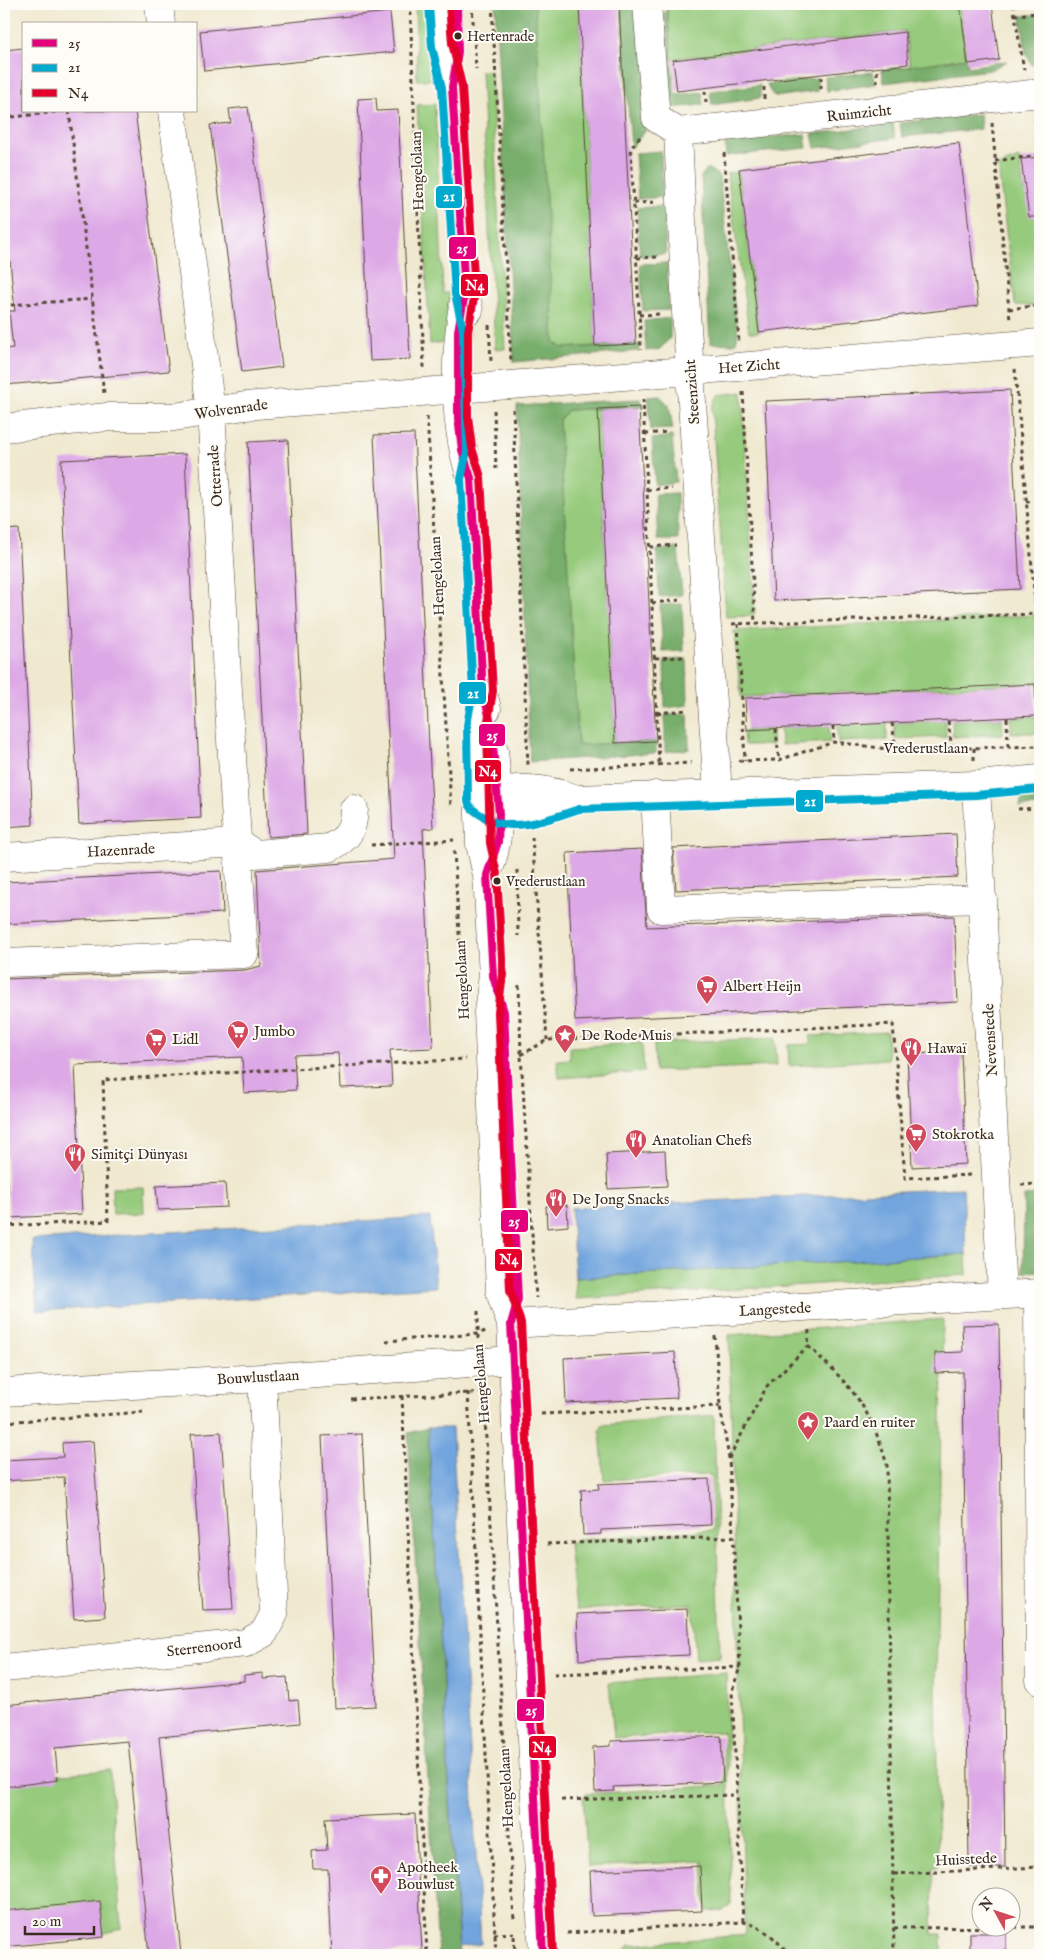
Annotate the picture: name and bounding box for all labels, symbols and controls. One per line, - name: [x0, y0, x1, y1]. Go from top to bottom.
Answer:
- legend: [22, 22, 198, 112]
- place label: Hertenrade: [467, 28, 535, 46]
- marker: Hertenrade: [453, 31, 463, 41]
- text: 25: [68, 34, 81, 53]
- text: 21: [68, 58, 81, 77]
- text: N4: [68, 84, 89, 103]
- street label: Ruimzicht: [826, 101, 892, 126]
- street label: Hengelolaan: [407, 131, 428, 211]
- line badge: 21: [435, 185, 463, 209]
- text: 21: [443, 188, 455, 206]
- line badge: 25: [448, 236, 477, 260]
- text: 25: [456, 240, 468, 258]
- line badge: N4: [460, 273, 489, 297]
- text: N4: [465, 277, 486, 295]
- street label: Het Zicht: [717, 355, 781, 378]
- street label: Steenzicht: [681, 359, 704, 425]
- street label: Wolvenrade: [193, 395, 269, 424]
- street label: Otterrade: [204, 444, 227, 508]
- street label: Hengelolaan: [426, 536, 449, 616]
- line badge: 21: [458, 681, 487, 705]
- text: 21: [467, 685, 479, 703]
- line badge: 25: [478, 723, 506, 747]
- text: 25: [486, 727, 498, 745]
- street label: Vrederustlaan: [882, 739, 969, 758]
- line badge: N4: [474, 759, 502, 783]
- text: N4: [478, 763, 499, 781]
- line badge: 21: [795, 789, 824, 813]
- text: 21: [804, 793, 816, 811]
- street label: Hazenrade: [87, 839, 156, 862]
- place label: Vrederustlaan: [505, 873, 586, 891]
- marker: Vrederustlaan: [492, 876, 502, 886]
- street label: Hengelolaan: [451, 940, 474, 1020]
- supermarket icon: Albert Heijn: [695, 974, 719, 1005]
- place label: Albert Heijn: [722, 977, 801, 996]
- street label: Nevenstede: [979, 1003, 1002, 1077]
- supermarket icon: Jumbo: [226, 1019, 250, 1050]
- place label: Jumbo: [252, 1022, 295, 1041]
- place icon: De Rode Muis: [553, 1023, 577, 1054]
- place label: De Rode Muis: [581, 1026, 672, 1045]
- supermarket icon: Lidl: [144, 1027, 168, 1058]
- place label: Lidl: [172, 1030, 200, 1049]
- restaurant icon: Hawaï: [899, 1036, 923, 1067]
- place label: Hawaï: [927, 1039, 967, 1058]
- supermarket icon: Stokrotka: [904, 1122, 928, 1153]
- place label: Stokrotka: [932, 1125, 995, 1144]
- restaurant icon: Anatolian Chefs: [624, 1128, 648, 1159]
- place label: Anatolian Chefs: [651, 1131, 752, 1150]
- restaurant icon: Simitçi Dünyası: [63, 1142, 87, 1173]
- place label: Simitçi Dünyası: [91, 1145, 188, 1164]
- restaurant icon: De Jong Snacks: [544, 1187, 568, 1218]
- place label: De Jong Snacks: [572, 1190, 669, 1209]
- line badge: 25: [500, 1209, 529, 1233]
- text: 25: [508, 1213, 520, 1231]
- line badge: N4: [494, 1248, 523, 1272]
- text: N4: [499, 1251, 520, 1269]
- street label: Langestede: [738, 1298, 812, 1321]
- street label: Hengelolaan: [469, 1343, 494, 1424]
- street label: Bouwlustlaan: [216, 1366, 300, 1389]
- place icon: Paard en ruiter: [796, 1410, 820, 1441]
- place label: Paard en ruiter: [824, 1413, 916, 1432]
- street label: Sterrenoord: [166, 1633, 244, 1662]
- line badge: 25: [516, 1698, 545, 1722]
- text: 25: [525, 1702, 537, 1720]
- line badge: N4: [528, 1735, 557, 1759]
- text: N4: [532, 1739, 553, 1757]
- street label: Hengelolaan: [495, 1748, 518, 1828]
- street label: Huisstede: [935, 1848, 998, 1871]
- place label: Apotheek Bouwlust: [396, 1858, 459, 1894]
- pharmacy icon: Apotheek Bouwlust: [369, 1864, 393, 1895]
- north arrow: [972, 1886, 1022, 1936]
- text: N: [975, 1894, 998, 1915]
- scale bar: [25, 1904, 94, 1936]
- text: 20 m: [32, 1912, 62, 1931]

